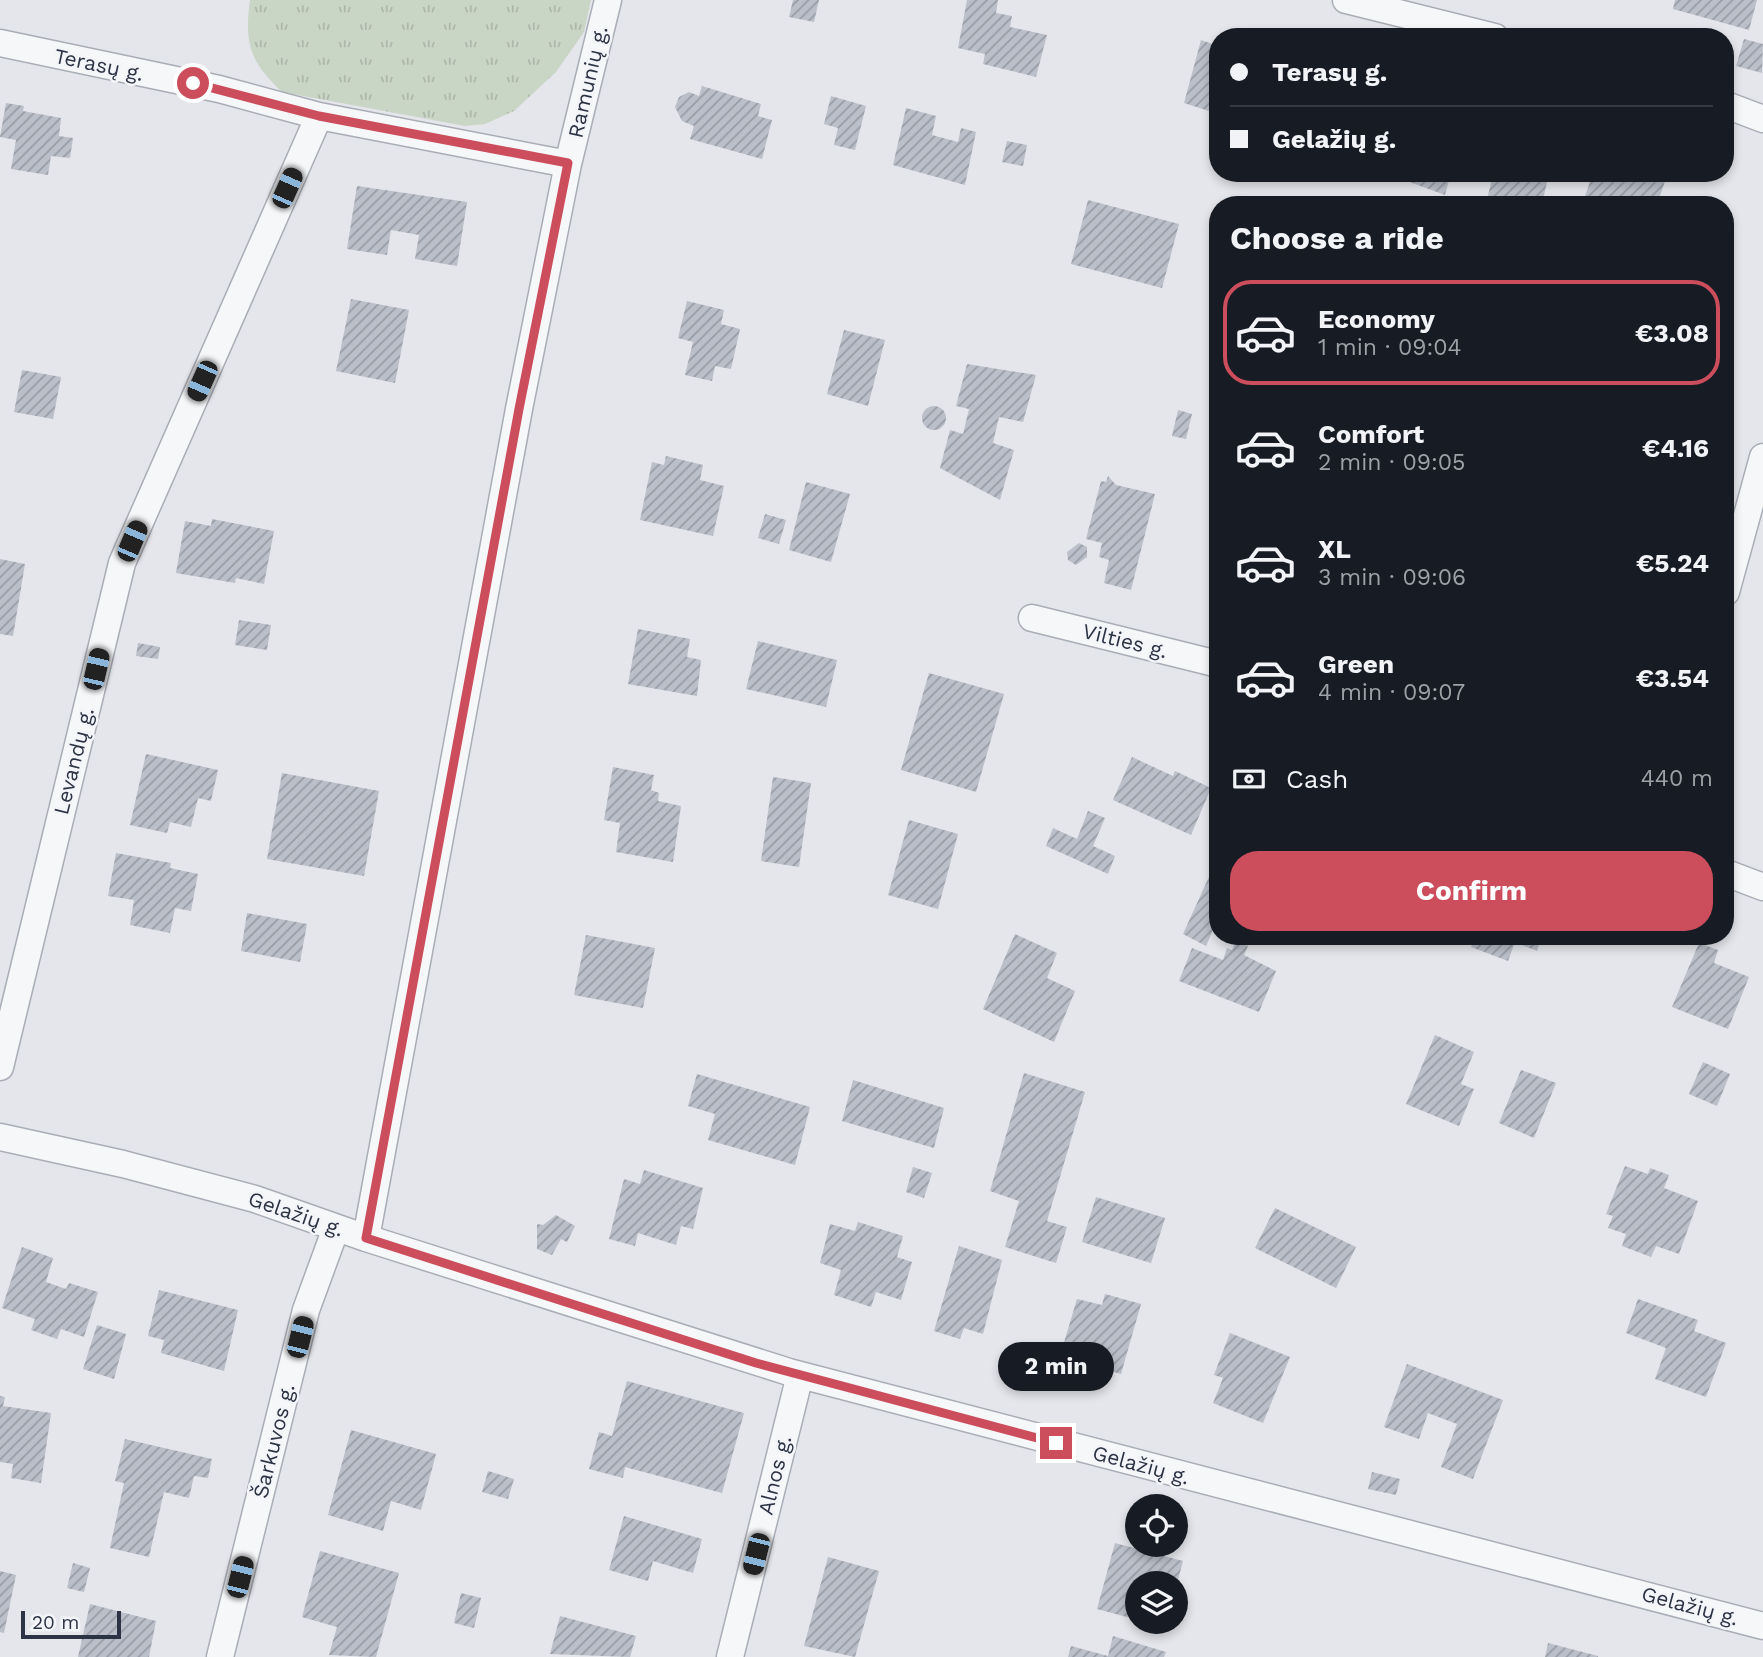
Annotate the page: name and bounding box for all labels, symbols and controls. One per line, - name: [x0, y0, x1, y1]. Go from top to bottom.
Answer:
- street label: Ramunių g.: [562, 23, 613, 140]
- street label: Terasų g.: [52, 43, 146, 86]
- text: Terasų g.: [1272, 57, 1387, 87]
- route start: [177, 67, 209, 99]
- text: Gelažių g.: [1272, 124, 1396, 154]
- car: [269, 165, 306, 211]
- text: Choose a ride: [1230, 219, 1444, 257]
- icon: car: [1234, 301, 1297, 364]
- text: Economy: [1318, 304, 1435, 334]
- text: €3.08: [1635, 318, 1709, 348]
- text: 1 min · 09:04: [1318, 334, 1462, 361]
- car: [184, 358, 221, 404]
- icon: car: [1234, 416, 1297, 479]
- text: Comfort: [1318, 419, 1424, 449]
- text: €4.16: [1642, 433, 1709, 463]
- text: 2 min · 09:05: [1318, 449, 1465, 476]
- car: [115, 518, 150, 564]
- icon: car: [1234, 531, 1297, 594]
- text: XL: [1318, 534, 1351, 564]
- text: €5.24: [1636, 548, 1709, 578]
- text: 3 min · 09:06: [1318, 564, 1466, 591]
- street label: Vilties g.: [1080, 618, 1170, 663]
- car: [82, 646, 111, 692]
- icon: car: [1234, 646, 1297, 709]
- text: Green: [1318, 649, 1394, 679]
- text: €3.54: [1636, 663, 1709, 693]
- text: 4 min · 09:07: [1318, 679, 1465, 706]
- street label: Levandų g.: [48, 705, 99, 817]
- icon: cash: [1230, 760, 1268, 798]
- text: Cash: [1286, 764, 1348, 794]
- text: 440 m: [1641, 765, 1713, 792]
- button: Confirm: [1230, 851, 1713, 931]
- street label: Gelažių g.: [245, 1186, 347, 1242]
- car: [285, 1314, 316, 1360]
- callout: 2 min: [998, 1342, 1114, 1390]
- text: 2 min: [1025, 1353, 1087, 1380]
- street label: Šarkuvos g.: [247, 1381, 300, 1501]
- route end: [1040, 1427, 1072, 1459]
- street label: Alnos g.: [753, 1433, 796, 1517]
- street label: Gelažių g.: [1090, 1440, 1192, 1489]
- map controls: [1125, 1494, 1188, 1634]
- button: locate: [1125, 1494, 1188, 1557]
- car: [741, 1531, 772, 1577]
- car: [225, 1554, 256, 1600]
- button: layers: [1125, 1571, 1188, 1634]
- street label: Gelažių g.: [1639, 1581, 1741, 1630]
- scale bar: [21, 1608, 121, 1640]
- text: 20 m: [32, 1611, 79, 1634]

